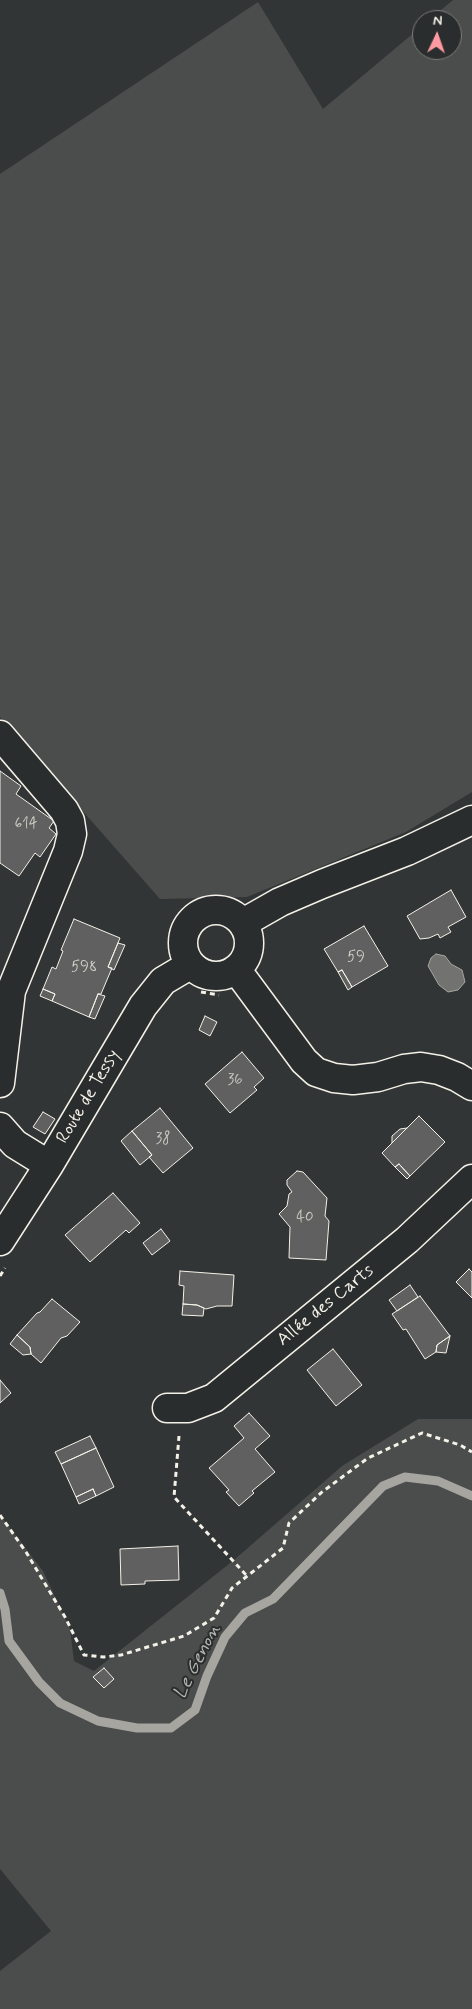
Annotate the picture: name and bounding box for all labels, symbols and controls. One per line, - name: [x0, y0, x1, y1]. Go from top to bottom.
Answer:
- north arrow: [412, 10, 462, 60]
- text: N: [433, 12, 443, 30]
- house number: 614: [15, 816, 37, 834]
- house number: 59: [347, 949, 365, 967]
- house number: 598: [71, 959, 97, 977]
- street label: Route de Tessy: [53, 1046, 125, 1148]
- house number: 36: [227, 1072, 243, 1090]
- house number: 38: [156, 1131, 170, 1149]
- house number: 40: [296, 1209, 314, 1227]
- street label: Allée des Carts: [273, 1261, 379, 1351]
- water label: Le Genon: [169, 1621, 227, 1703]

